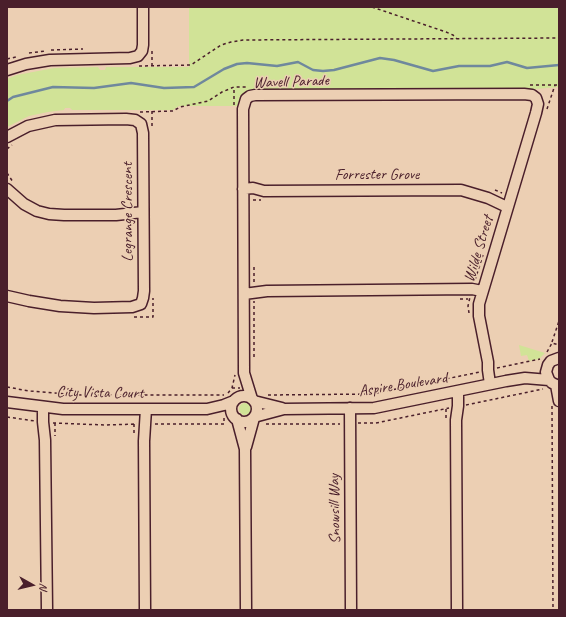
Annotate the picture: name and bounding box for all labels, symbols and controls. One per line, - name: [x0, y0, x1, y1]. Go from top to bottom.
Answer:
- street label: Wavell Parade: [253, 71, 329, 93]
- street label: Legrange Crescent: [118, 162, 138, 262]
- street label: Forrester Grove: [335, 165, 419, 185]
- street label: Wilde Street: [460, 214, 498, 284]
- street label: Aspire Boulevard: [357, 369, 449, 401]
- street label: City Vista Court: [56, 383, 144, 403]
- street label: Snowsill Way: [325, 474, 345, 544]
- north arrow: [12, 565, 52, 605]
- text: N: [36, 582, 51, 591]

